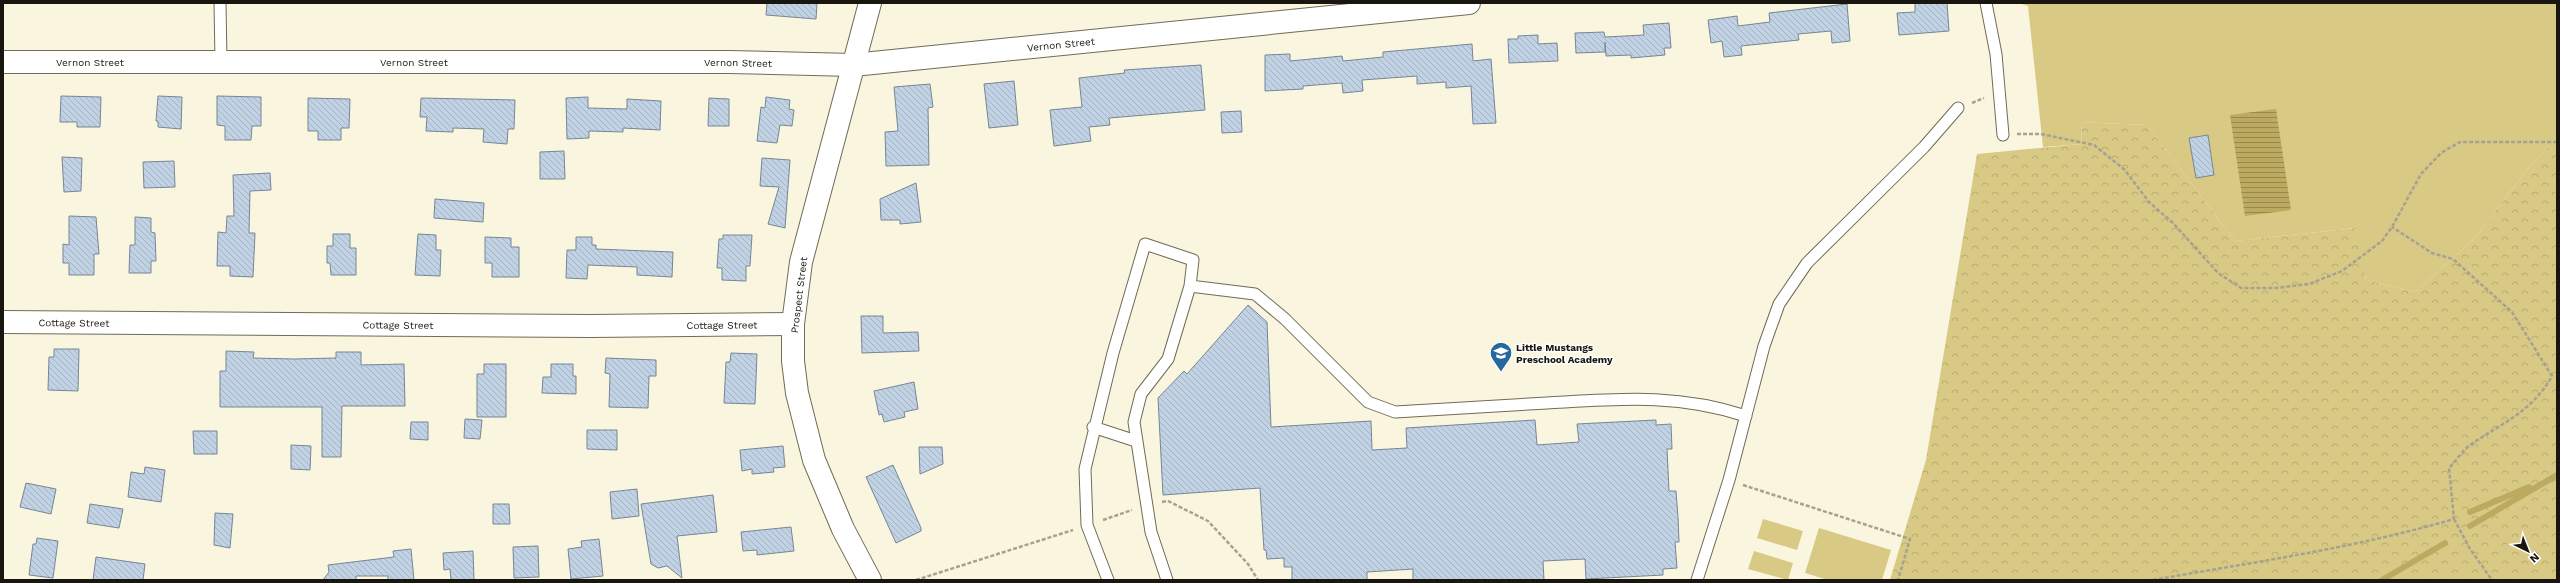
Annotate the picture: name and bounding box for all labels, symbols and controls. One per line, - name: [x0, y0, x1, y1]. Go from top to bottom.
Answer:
- street label: Vernon Street: [1027, 35, 1096, 53]
- street label: Vernon Street: [704, 56, 773, 69]
- street label: Vernon Street: [56, 57, 125, 68]
- street label: Vernon Street: [380, 57, 449, 68]
- street label: Prospect Street: [789, 256, 809, 334]
- street label: Cottage Street: [39, 317, 110, 328]
- street label: Cottage Street: [362, 319, 434, 330]
- street label: Cottage Street: [686, 319, 758, 331]
- school or university icon: Little Mustangs Preschool Academy: [1488, 340, 1514, 373]
- place label: Little Mustangs Preschool Academy: [1516, 342, 1613, 365]
- north arrow: [2508, 531, 2548, 571]
- text: N: [2527, 550, 2542, 565]

